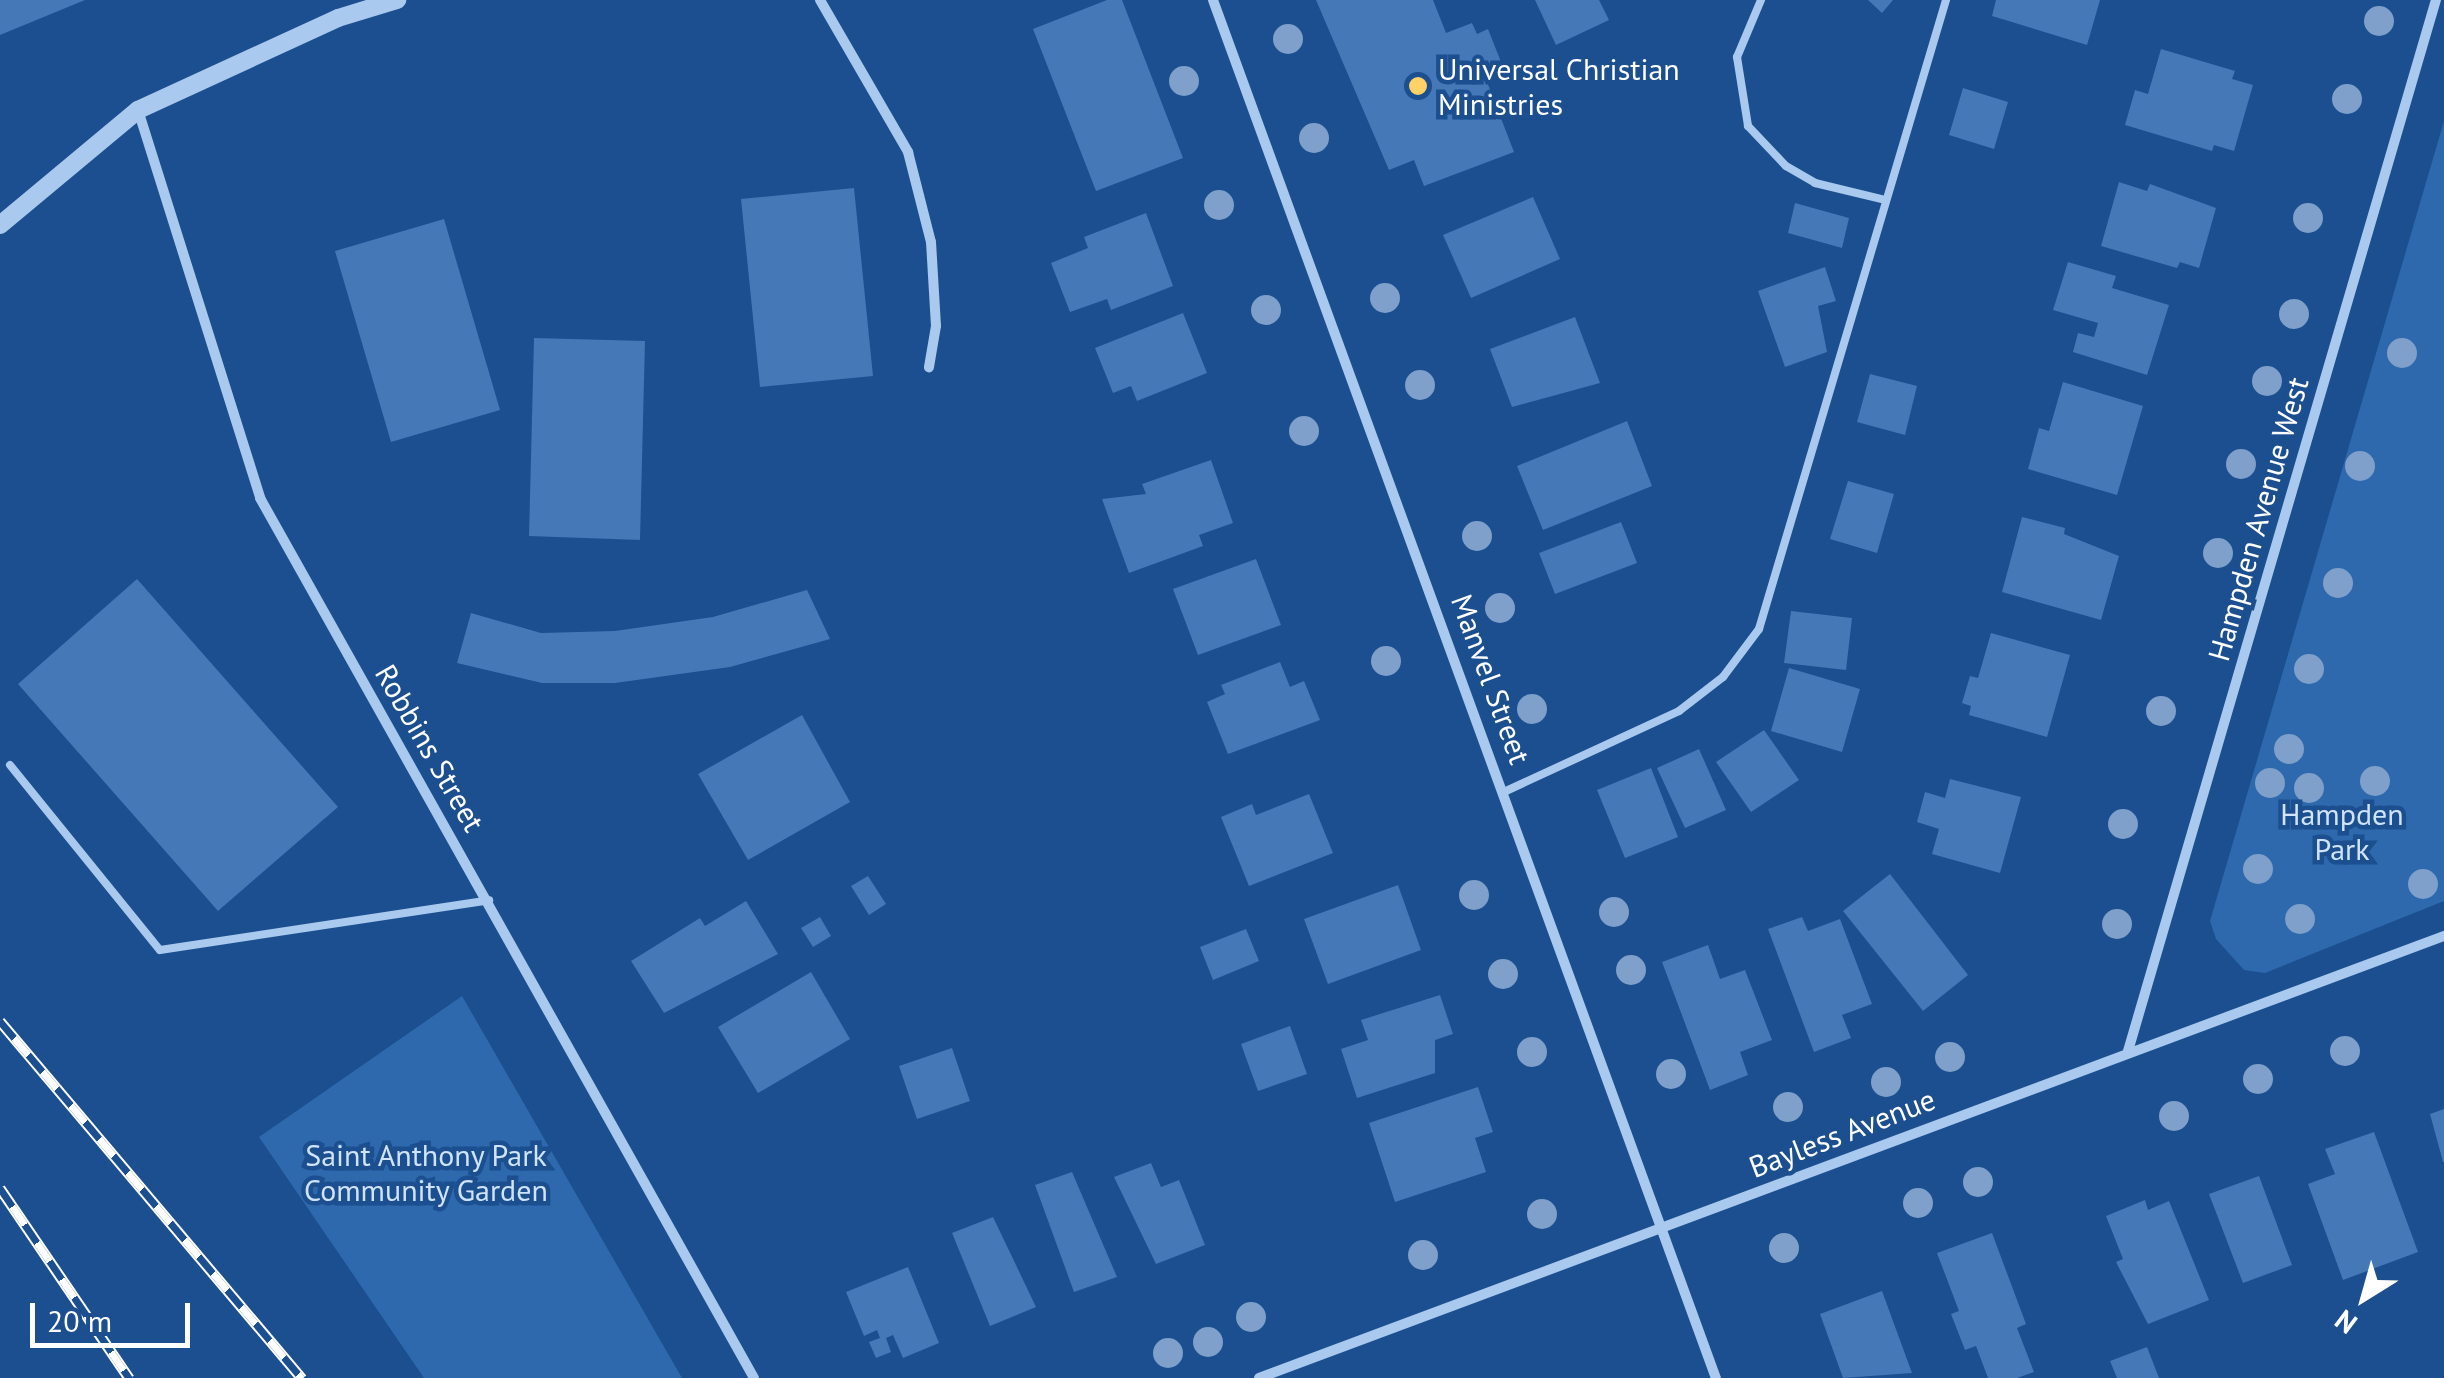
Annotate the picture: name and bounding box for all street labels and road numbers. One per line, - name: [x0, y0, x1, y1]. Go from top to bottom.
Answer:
- street label: Hampden Avenue West: [2200, 372, 2316, 666]
- street label: Manvel Street: [1444, 589, 1538, 769]
- street label: Robbins Street: [368, 658, 492, 838]
- street label: Bayless Avenue: [1743, 1081, 1941, 1185]

